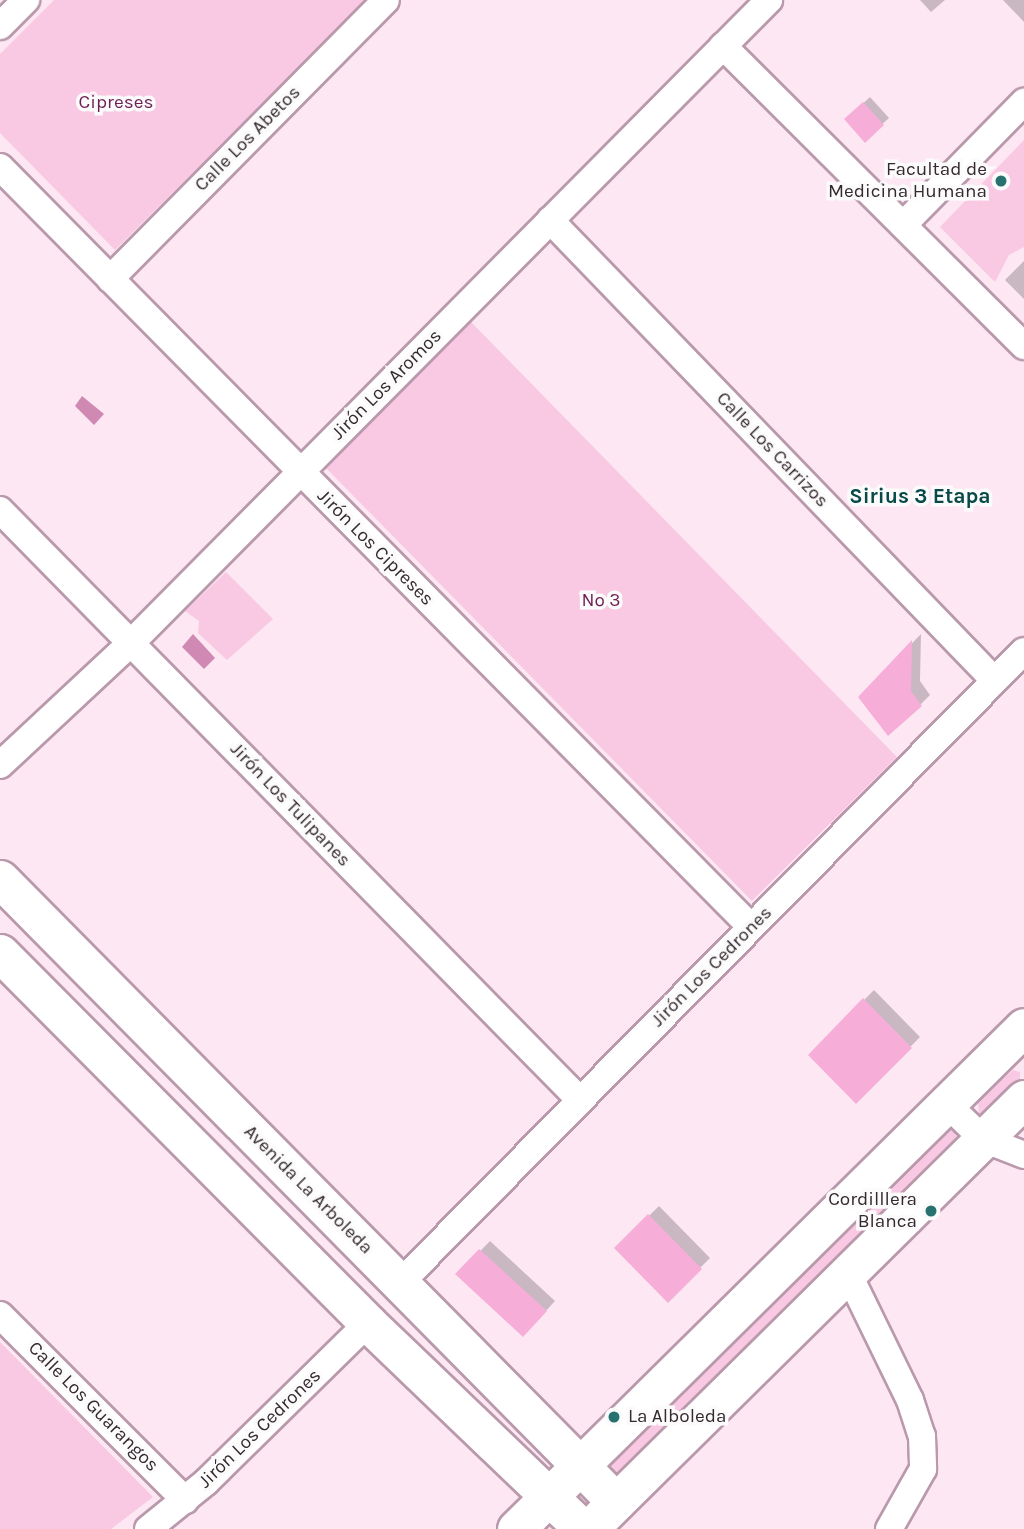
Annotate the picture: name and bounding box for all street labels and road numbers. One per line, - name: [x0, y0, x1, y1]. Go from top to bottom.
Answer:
- street label: Calle Los Abetos: [190, 81, 306, 197]
- street label: Jirón Los Aromos: [327, 325, 447, 445]
- street label: Calle Los Carrizos: [711, 388, 833, 512]
- street label: Jirón Los Cipreses: [312, 485, 438, 611]
- street label: Jirón Los Tulipanes: [225, 738, 355, 872]
- street label: Jirón Los Cedrones: [647, 902, 777, 1032]
- street label: Avenida La Arboleda: [239, 1121, 377, 1259]
- street label: Calle Los Guarangos: [23, 1337, 163, 1477]
- street label: Jirón Los Cedrones: [194, 1365, 326, 1493]

